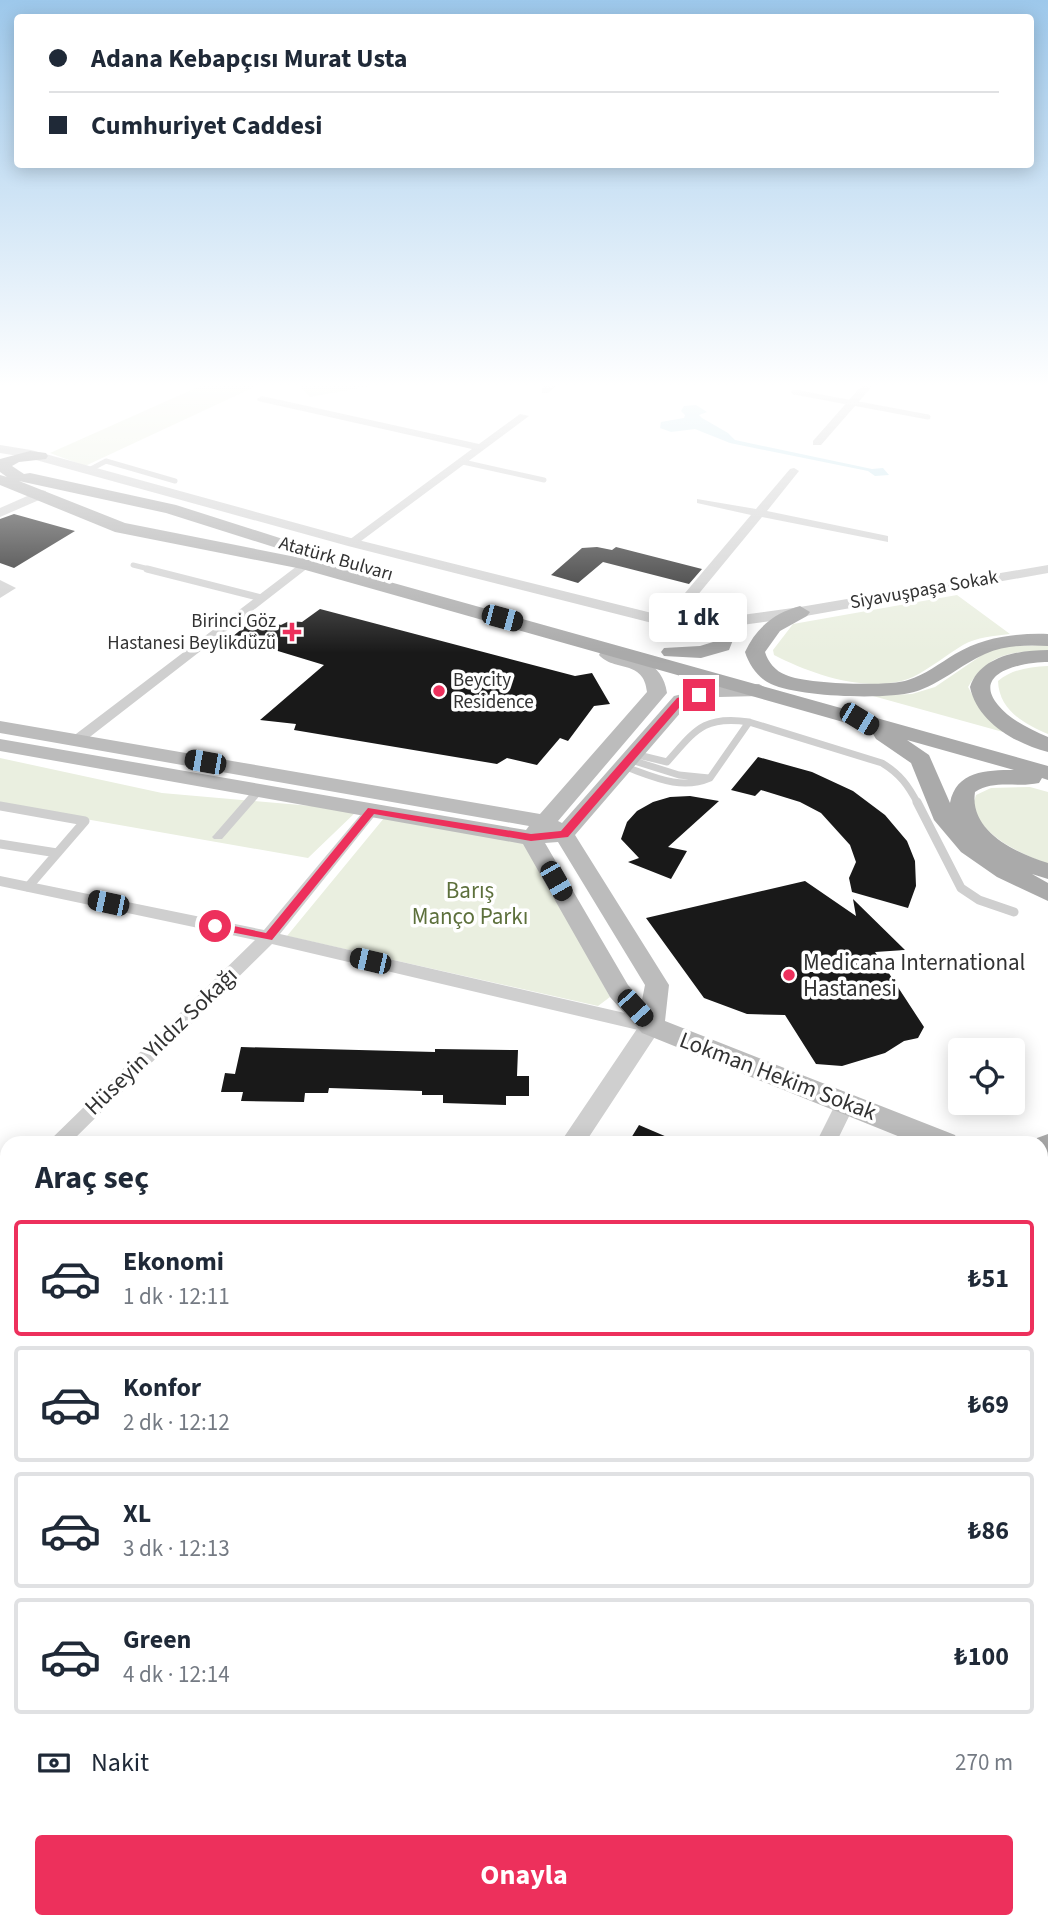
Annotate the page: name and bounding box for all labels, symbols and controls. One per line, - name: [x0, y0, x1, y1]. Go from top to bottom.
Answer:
- text: Adana Kebapçısı Murat Usta: [91, 40, 408, 77]
- text: Cumhuriyet Caddesi: [91, 107, 323, 144]
- street label: Atatürk Bulvarı: [276, 530, 396, 588]
- street label: Siyavuşpaşa Sokak: [848, 564, 1001, 616]
- callout: 1 dk: [650, 594, 748, 642]
- text: 1 dk: [677, 601, 719, 634]
- car: [479, 602, 526, 634]
- place label: Birinci Göz Hastanesi Beylikdüzü: [107, 608, 276, 657]
- marker: Birinci Göz Hastanesi Beylikdüzü: [282, 622, 302, 642]
- place label: Beycity Residence: [453, 667, 534, 716]
- route end: [683, 679, 715, 711]
- marker: Beycity Residence: [431, 683, 447, 699]
- car: [836, 699, 883, 739]
- car: [183, 748, 228, 776]
- car: [537, 858, 576, 904]
- park label: Barış Manço Parkı: [412, 874, 528, 933]
- car: [86, 888, 131, 918]
- route start: [199, 910, 231, 942]
- car: [348, 946, 393, 976]
- place label: Medicana International Hastanesi: [803, 946, 1025, 1005]
- street label: Hüseyin Yıldız Sokağı: [77, 959, 245, 1123]
- marker: Medicana International Hastanesi: [781, 967, 797, 983]
- car: [614, 985, 657, 1031]
- street label: Lokman Hekim Sokak: [675, 1023, 882, 1129]
- map controls: [948, 1038, 1025, 1115]
- button: locate: [948, 1038, 1025, 1115]
- text: Araç seç: [35, 1155, 149, 1201]
- text: Ekonomi: [123, 1243, 224, 1280]
- icon: car: [39, 1247, 102, 1310]
- text: ₺51: [968, 1260, 1009, 1297]
- text: 1 dk · 12:11: [123, 1280, 230, 1313]
- text: Konfor: [123, 1369, 201, 1406]
- icon: car: [39, 1373, 102, 1436]
- text: ₺69: [968, 1386, 1009, 1423]
- text: 2 dk · 12:12: [123, 1406, 230, 1439]
- text: XL: [123, 1495, 151, 1532]
- icon: car: [39, 1499, 102, 1562]
- text: ₺86: [968, 1512, 1009, 1549]
- text: 3 dk · 12:13: [123, 1532, 230, 1565]
- text: Green: [123, 1621, 191, 1658]
- icon: car: [39, 1625, 102, 1688]
- text: ₺100: [954, 1638, 1009, 1675]
- text: 4 dk · 12:14: [123, 1658, 230, 1691]
- icon: cash: [35, 1744, 73, 1782]
- text: Nakit: [91, 1744, 149, 1781]
- text: 270 m: [955, 1746, 1013, 1779]
- button: Onayla: [35, 1835, 1013, 1915]

